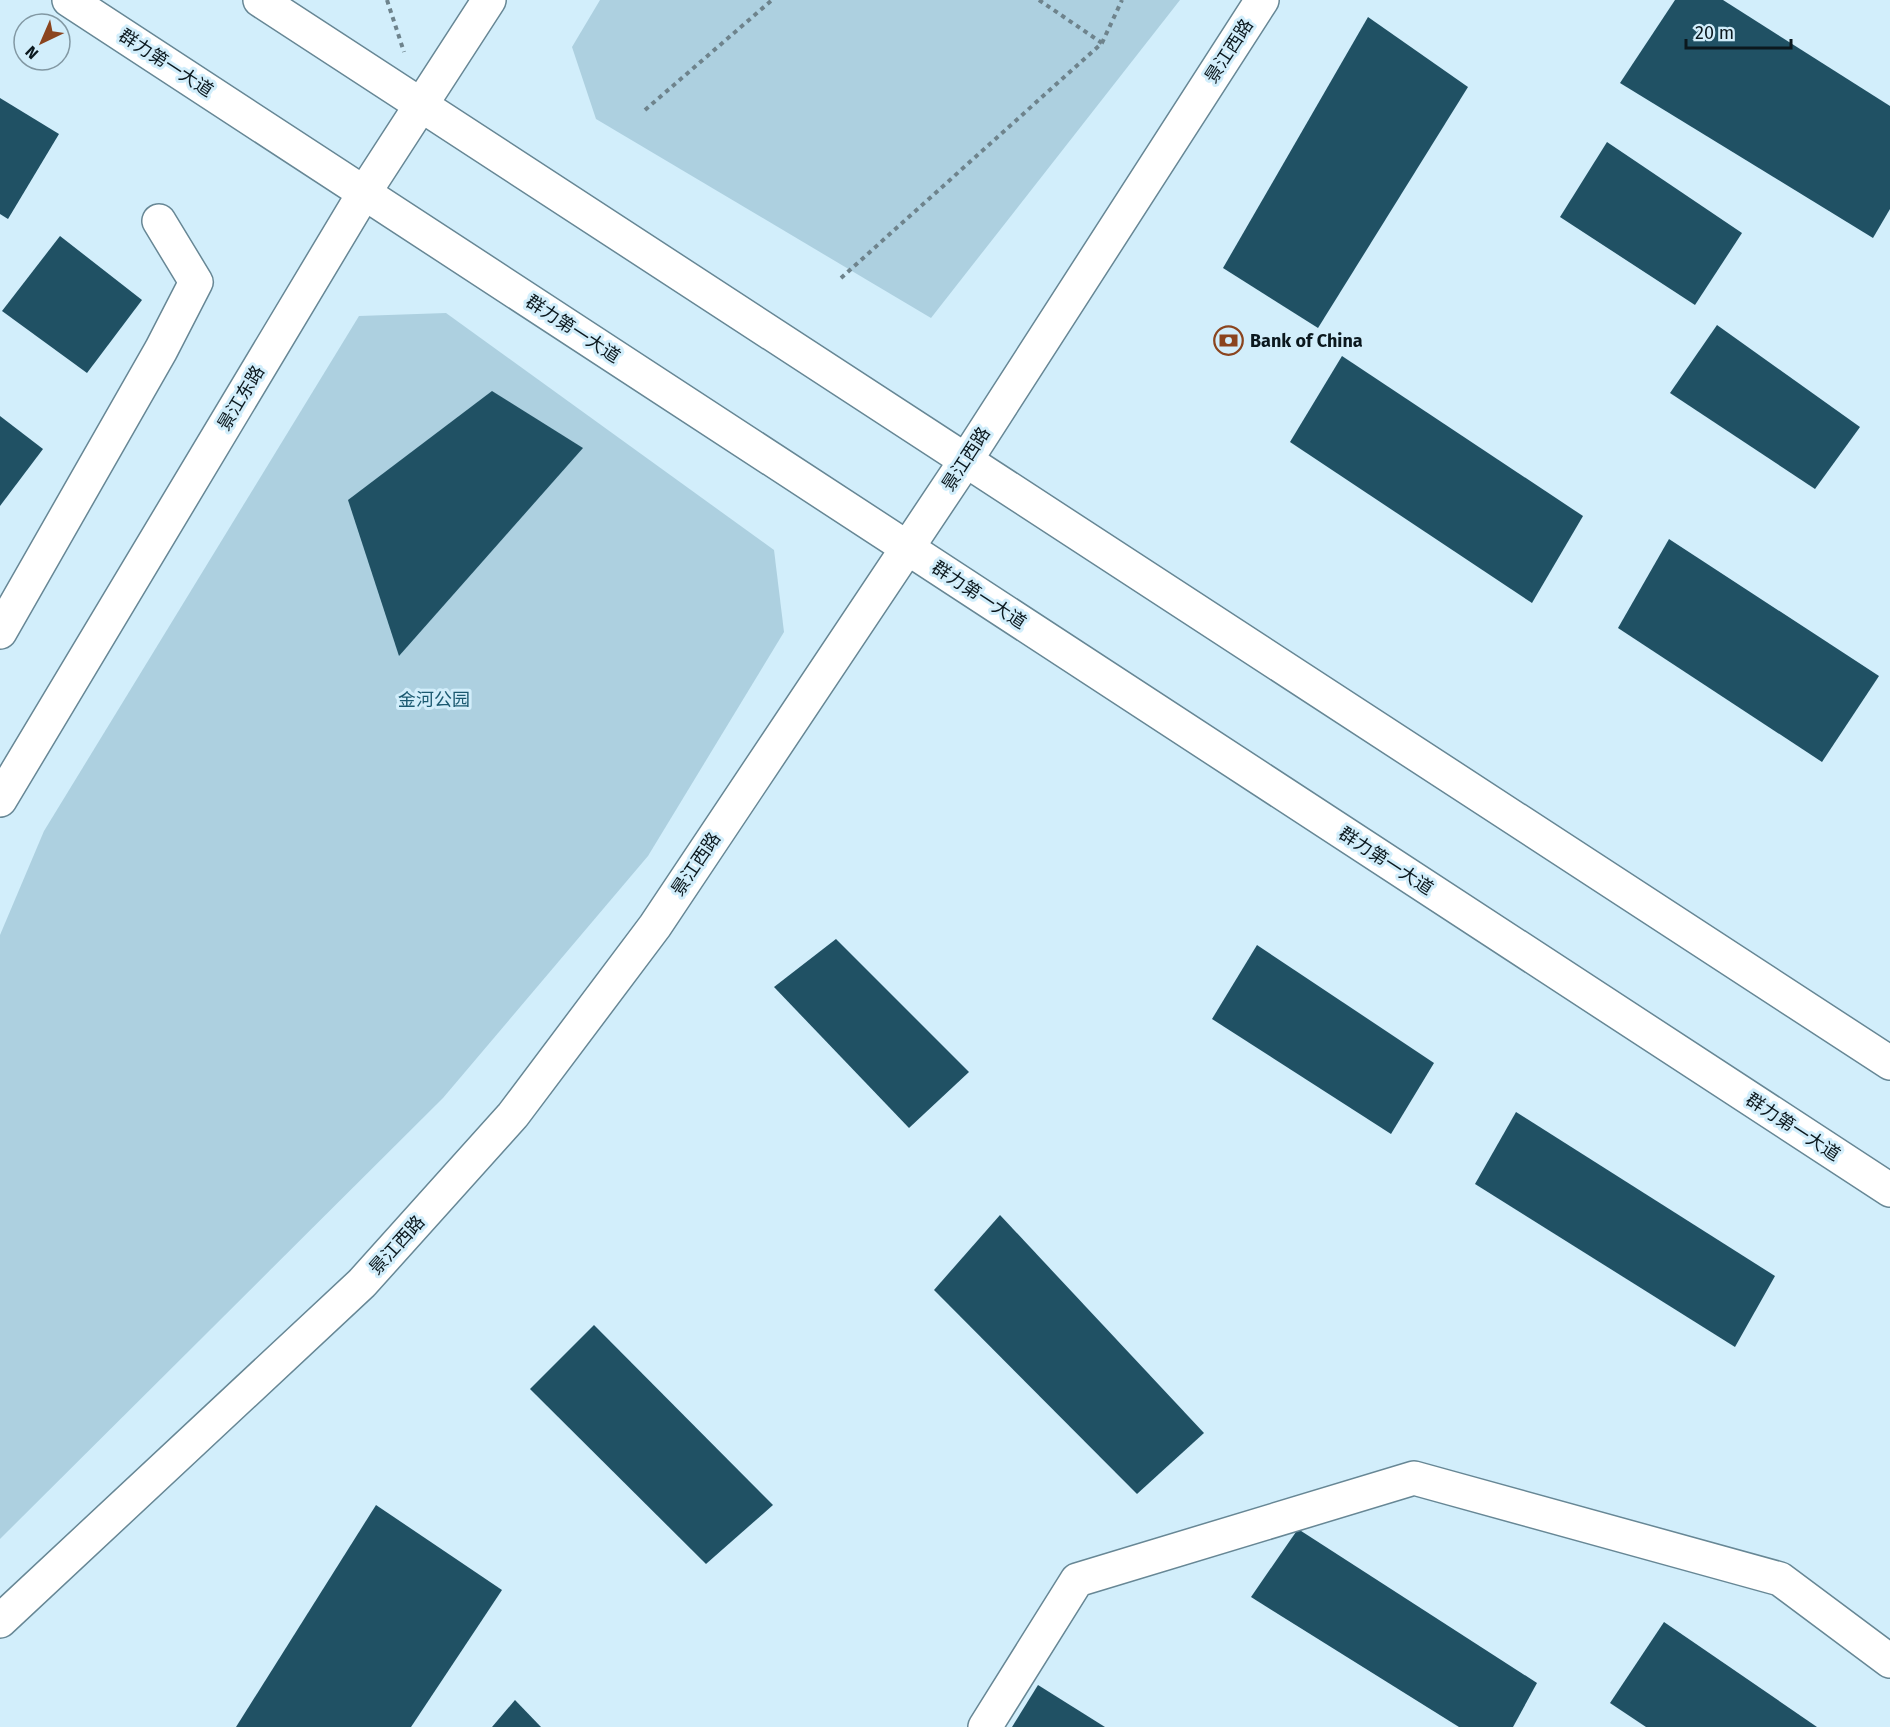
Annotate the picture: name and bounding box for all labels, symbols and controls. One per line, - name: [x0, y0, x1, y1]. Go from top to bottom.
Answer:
- north arrow: [12, 12, 72, 72]
- scale bar: [1686, 12, 1791, 50]
- street label: 景江西路: [1200, 15, 1258, 87]
- text: 20 m: [1695, 22, 1734, 44]
- street label: 群力第一大道: [115, 24, 217, 102]
- text: N: [22, 42, 42, 63]
- street label: 群力第一大道: [522, 290, 624, 368]
- bank icon: Bank of China: [1213, 325, 1245, 357]
- place label: Bank of China: [1250, 330, 1363, 352]
- street label: 景江东路: [213, 361, 269, 435]
- street label: 景江西路: [937, 423, 995, 495]
- street label: 群力第一大道: [928, 556, 1030, 634]
- park label: 金河公园: [398, 689, 470, 711]
- street label: 群力第一大道: [1335, 822, 1437, 900]
- street label: 景江西路: [667, 828, 725, 900]
- street label: 群力第一大道: [1742, 1088, 1844, 1166]
- street label: 景江西路: [365, 1211, 429, 1279]

